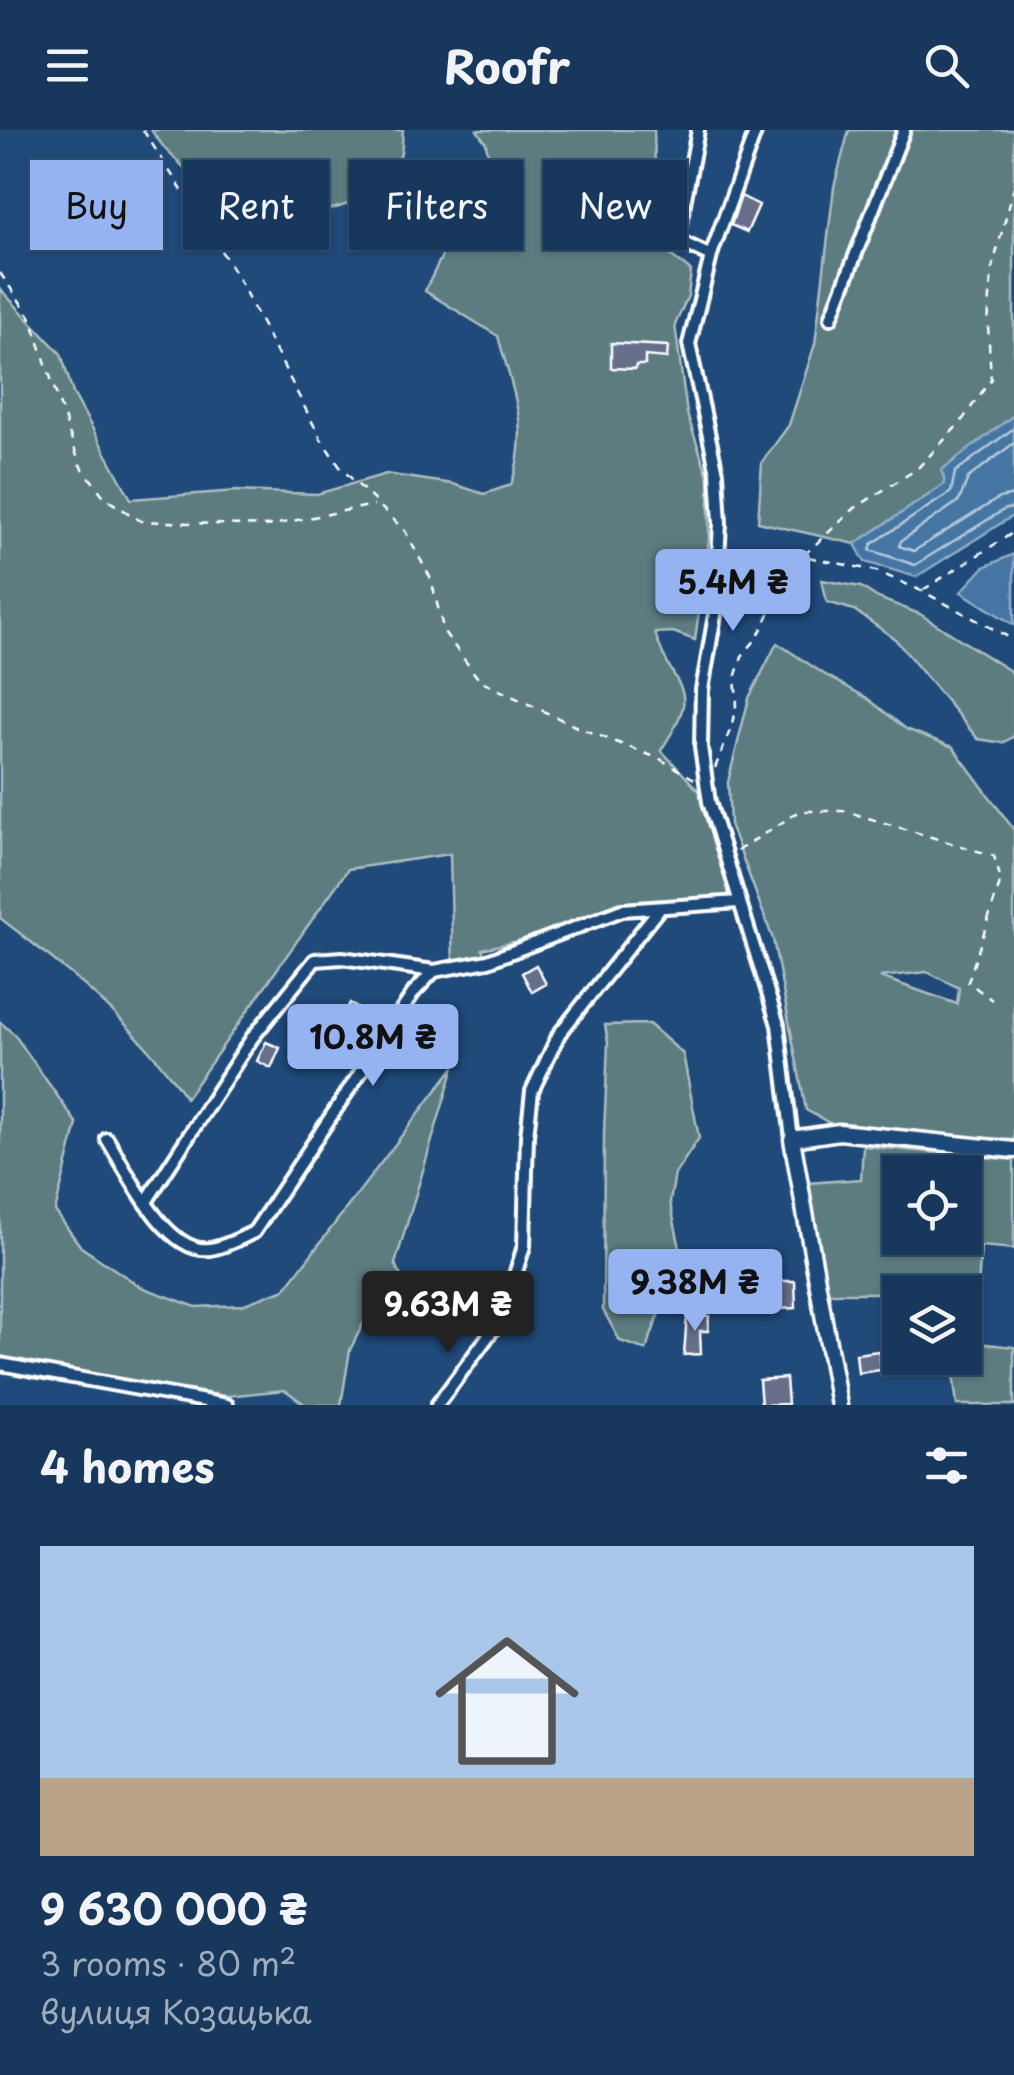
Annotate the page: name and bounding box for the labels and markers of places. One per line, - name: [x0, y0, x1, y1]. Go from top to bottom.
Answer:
- pin: 5.4M ₴: [652, 549, 814, 634]
- pin: 10.8M ₴: [281, 1004, 465, 1089]
- pin: 9.38M ₴: [603, 1249, 787, 1334]
- pin: 9.63M ₴: [356, 1271, 540, 1356]

